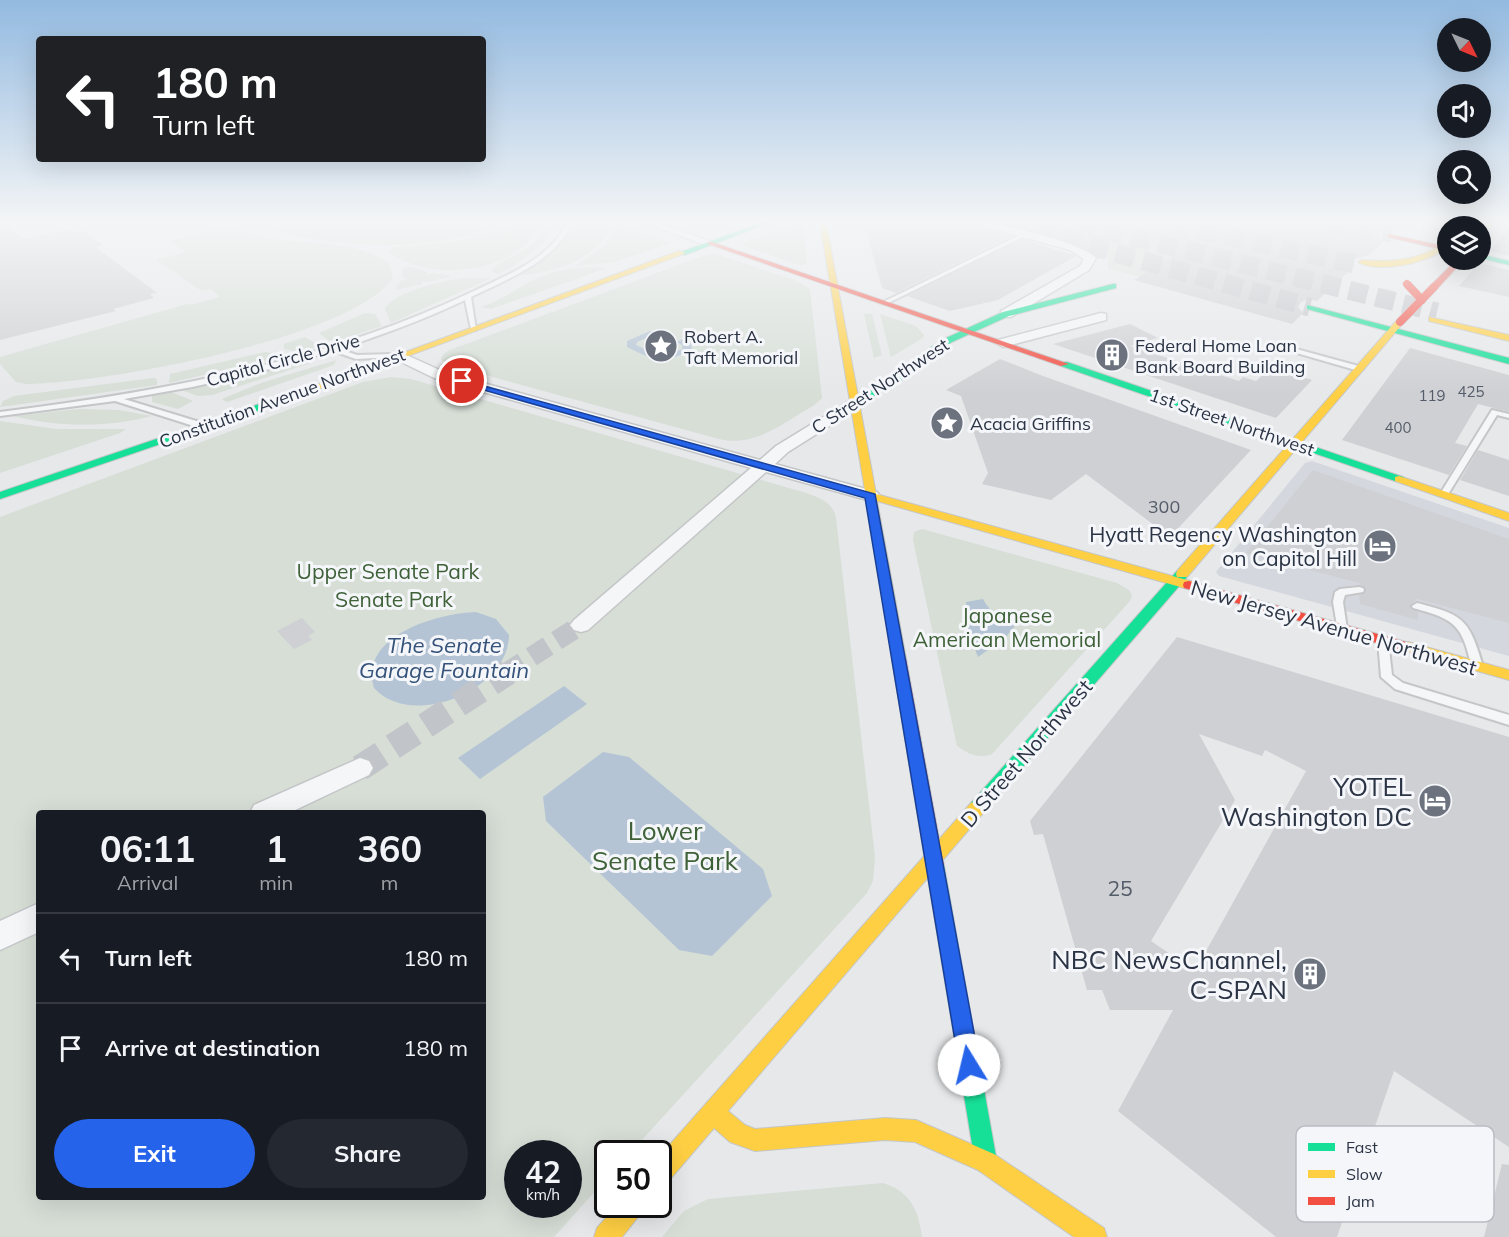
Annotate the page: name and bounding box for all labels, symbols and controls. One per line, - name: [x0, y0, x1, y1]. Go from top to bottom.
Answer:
- north arrow: [1437, 18, 1491, 72]
- map controls: [1437, 18, 1491, 270]
- text: 180 m: [153, 56, 278, 109]
- icon: left: [54, 60, 132, 138]
- button: sound: [1437, 84, 1491, 138]
- text: Turn left: [153, 108, 255, 142]
- button: search: [1437, 150, 1491, 204]
- button: layers: [1437, 216, 1491, 270]
- place label: Robert A. Taft Memorial: [684, 325, 798, 369]
- place icon: Robert A. Taft Memorial: [643, 328, 679, 364]
- street label: Capitol Circle Drive: [204, 329, 362, 391]
- street label: C Street Northwest: [807, 333, 953, 439]
- place label: Federal Home Loan Bank Board Building: [1135, 334, 1305, 378]
- building icon: Federal Home Loan Bank Board Building: [1094, 337, 1130, 373]
- street label: Constitution Avenue Northwest: [156, 343, 408, 453]
- pin: [436, 355, 487, 406]
- icon: arrive: [445, 364, 478, 397]
- house number: 425: [1457, 382, 1485, 401]
- street label: 1st Street Northwest: [1146, 383, 1318, 461]
- house number: 119: [1418, 386, 1446, 405]
- place icon: Acacia Griffins: [929, 405, 965, 441]
- place label: Acacia Griffins: [970, 412, 1091, 435]
- house number: 400: [1384, 418, 1412, 437]
- house number: 300: [1148, 495, 1180, 518]
- place label: Hyatt Regency Washington on Capitol Hill: [1089, 521, 1357, 571]
- hotel icon: Hyatt Regency Washington on Capitol Hill: [1362, 528, 1398, 564]
- park label: Upper Senate Park: [297, 558, 480, 584]
- street label: New Jersey Avenue Northwest: [1188, 574, 1480, 680]
- park label: Senate Park: [335, 586, 453, 612]
- park label: Japanese American Memorial: [913, 602, 1101, 652]
- water label: The Senate Garage Fountain: [359, 631, 529, 684]
- street label: D Street Northwest: [955, 674, 1097, 832]
- place label: YOTEL Washington DC: [1221, 770, 1412, 833]
- hotel icon: YOTEL Washington DC: [1417, 783, 1453, 819]
- park label: Lower Senate Park: [592, 814, 739, 877]
- text: 06:11: [100, 826, 195, 871]
- text: 1: [265, 826, 287, 871]
- text: 360: [357, 826, 422, 871]
- text: Arrival: [117, 870, 178, 895]
- text: min: [259, 870, 293, 895]
- text: m: [381, 870, 398, 895]
- house number: 25: [1107, 875, 1133, 901]
- icon: left: [54, 942, 87, 975]
- place label: NBC NewsChannel, C-SPAN: [1051, 943, 1287, 1006]
- text: Turn left: [105, 944, 192, 972]
- text: 180 m: [403, 944, 468, 972]
- building icon: NBC NewsChannel, C-SPAN: [1292, 956, 1328, 992]
- icon: arrive: [54, 1032, 87, 1065]
- position arrow: [937, 1033, 1001, 1097]
- text: Arrive at destination: [105, 1034, 320, 1062]
- text: 180 m: [403, 1034, 468, 1062]
- button: Exit: [54, 1119, 255, 1188]
- button: Share: [267, 1119, 468, 1188]
- legend: [1296, 1126, 1494, 1222]
- text: Fast: [1346, 1137, 1378, 1157]
- speed limit sign: 50: [594, 1140, 672, 1218]
- text: 42: [525, 1153, 561, 1191]
- text: Slow: [1346, 1164, 1383, 1184]
- text: km/h: [526, 1185, 560, 1204]
- text: Jam: [1346, 1191, 1375, 1211]

